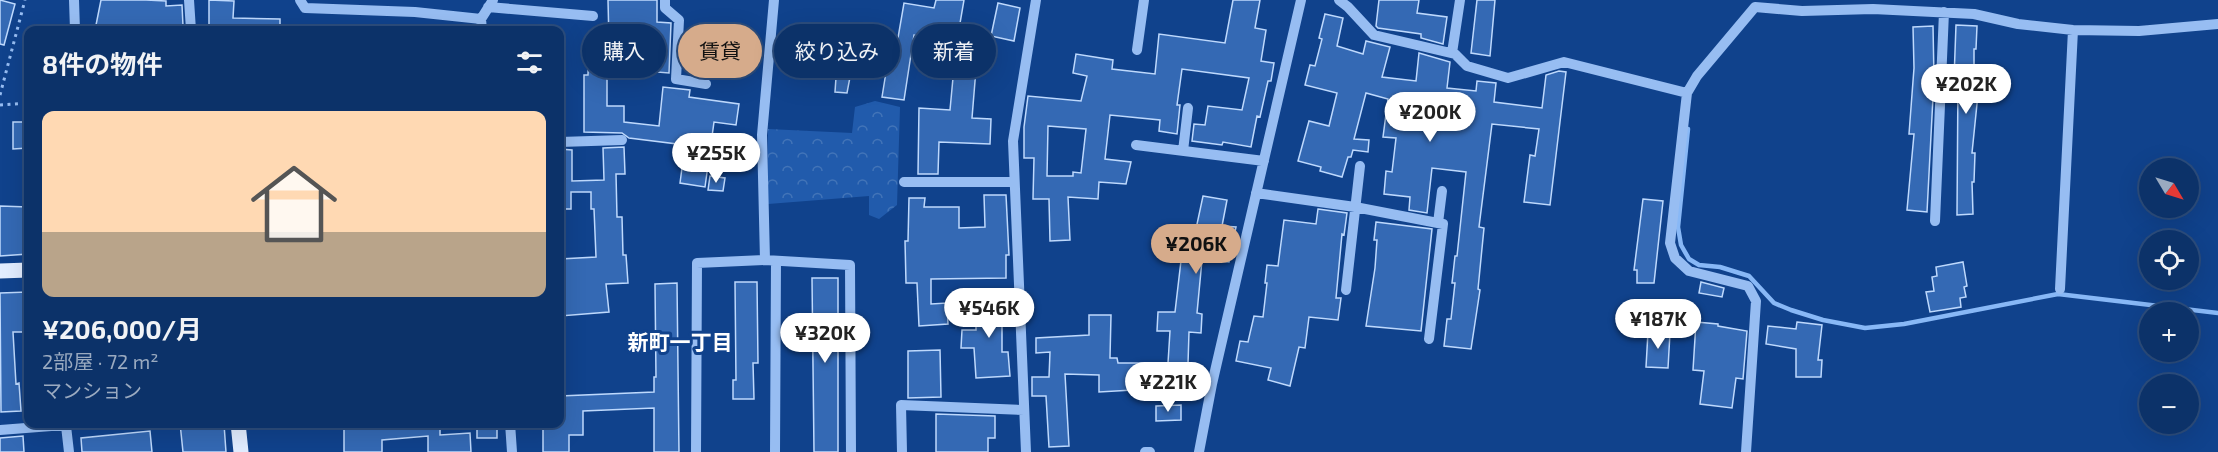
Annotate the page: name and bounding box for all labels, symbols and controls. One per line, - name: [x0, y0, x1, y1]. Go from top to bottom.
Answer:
- chip: 購入: [582, 24, 666, 78]
- chip: 賃貸: [678, 24, 762, 78]
- chip: 絞り込み: [774, 24, 900, 78]
- chip: 新着: [912, 24, 996, 78]
- icon: filters: [513, 46, 546, 79]
- text: 8件の物件: [42, 48, 162, 79]
- pin: ¥202K: [1924, 64, 2008, 115]
- text: ¥202K: [1935, 71, 1997, 95]
- pin: ¥200K: [1388, 92, 1472, 143]
- text: ¥200K: [1399, 99, 1461, 123]
- pin: ¥255K: [674, 133, 758, 184]
- text: ¥255K: [686, 140, 746, 164]
- icon: home: [240, 150, 348, 258]
- north arrow: [2139, 158, 2199, 218]
- map controls: [2139, 158, 2199, 434]
- pin: ¥206K: [1154, 224, 1238, 275]
- button: locate: [2139, 230, 2199, 290]
- text: ¥206K: [1165, 231, 1227, 255]
- pin: ¥546K: [947, 288, 1031, 339]
- text: ¥546K: [958, 295, 1020, 319]
- pin: ¥187K: [1616, 299, 1700, 350]
- button: +: [2139, 302, 2199, 362]
- text: ¥187K: [1629, 306, 1687, 330]
- text: ¥206,000/月: [42, 313, 202, 344]
- pin: ¥320K: [783, 313, 867, 364]
- text: ¥320K: [794, 320, 856, 344]
- district label: 新町一丁目: [628, 329, 733, 354]
- text: 2部屋 · 72 m²: [42, 349, 159, 373]
- pin: ¥221K: [1126, 362, 1210, 413]
- text: ¥221K: [1139, 369, 1197, 393]
- button: −: [2139, 374, 2199, 434]
- text: マンション: [42, 378, 142, 402]

